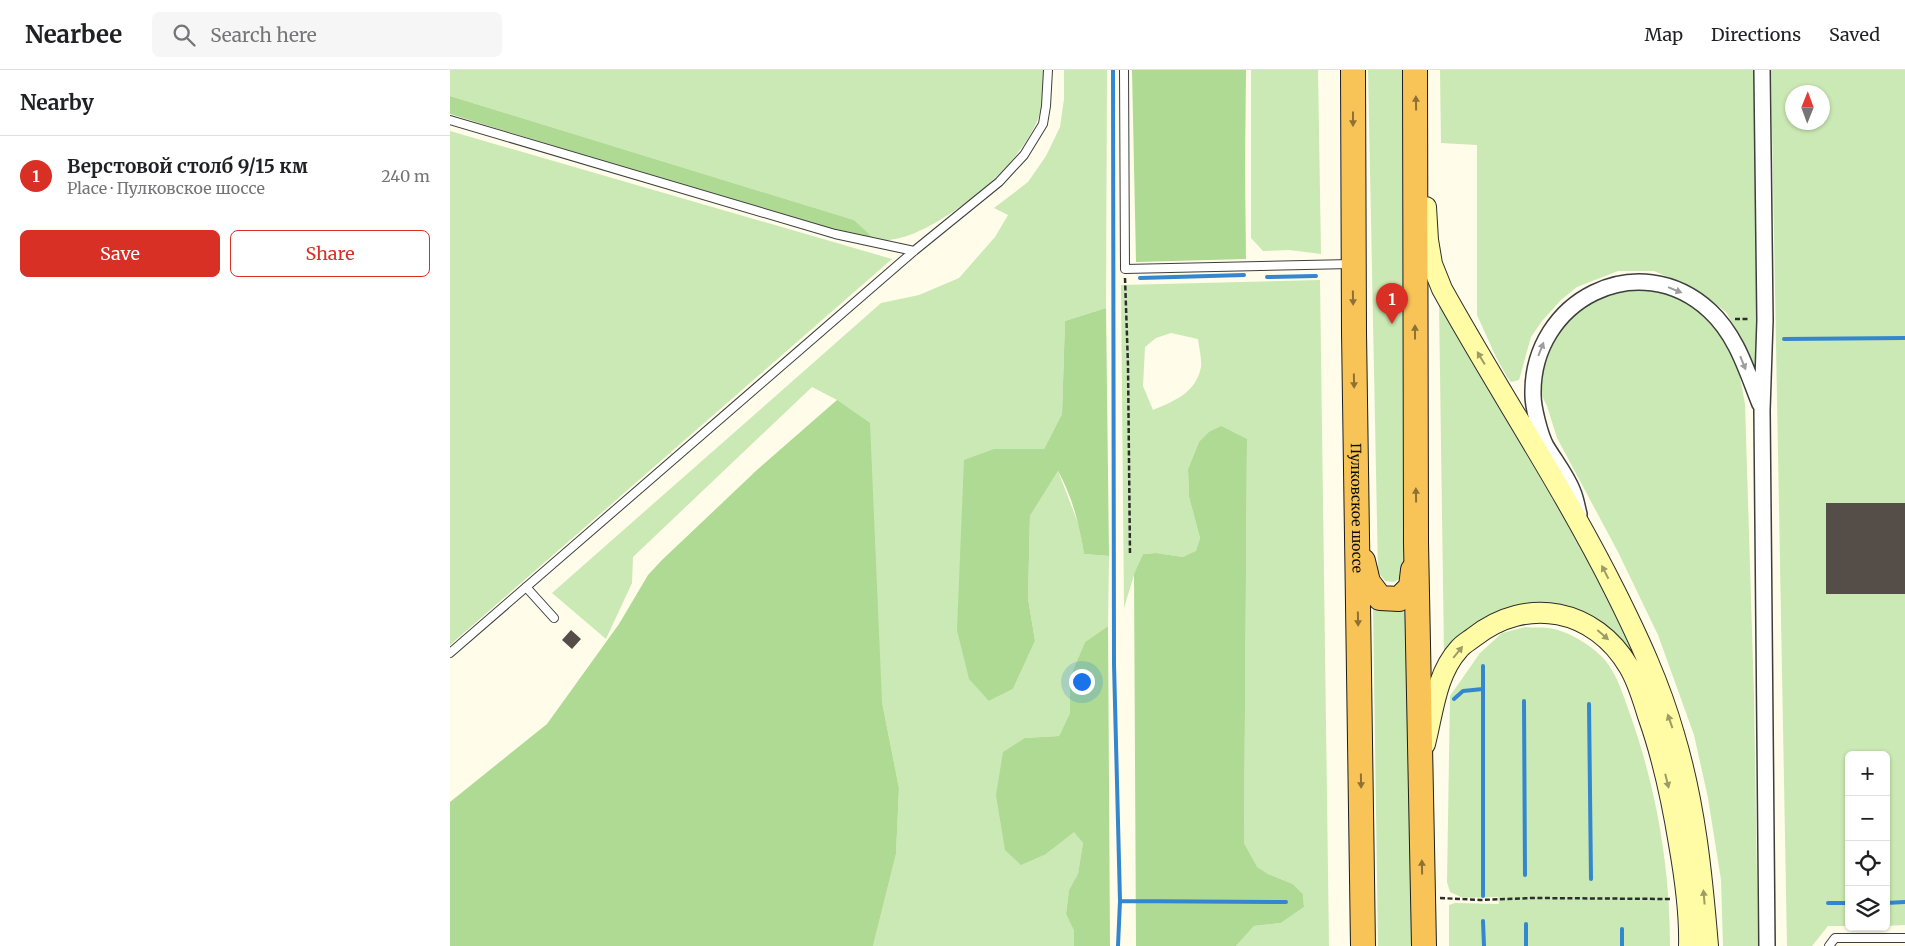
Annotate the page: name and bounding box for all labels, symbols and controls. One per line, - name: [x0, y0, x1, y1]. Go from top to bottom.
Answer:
- search box: [152, 12, 502, 57]
- text: Nearbee: [25, 19, 122, 50]
- icon: search: [170, 21, 198, 49]
- text: Search here: [210, 23, 317, 47]
- text: Map: [1645, 23, 1683, 46]
- text: Directions: [1711, 23, 1801, 46]
- text: Saved: [1829, 23, 1880, 46]
- north arrow: [1785, 85, 1830, 130]
- text: Nearby: [20, 89, 94, 116]
- one-way arrow: [1411, 94, 1419, 110]
- one-way arrow: [1349, 111, 1357, 127]
- text: Верстовой столб 9/15 км: [67, 154, 308, 178]
- text: 1: [32, 166, 40, 186]
- text: 240 m: [381, 166, 430, 186]
- text: Place · Пулковское шоссе: [67, 178, 265, 198]
- button: Save: [20, 230, 220, 277]
- button: Share: [230, 230, 430, 277]
- pin: 1: [1376, 283, 1408, 324]
- one-way arrow: [1668, 287, 1682, 295]
- one-way arrow: [1350, 290, 1358, 306]
- one-way arrow: [1411, 324, 1419, 340]
- one-way arrow: [1537, 341, 1545, 356]
- one-way arrow: [1477, 351, 1486, 364]
- one-way arrow: [1740, 356, 1748, 371]
- one-way arrow: [1351, 373, 1359, 389]
- street label: Пулковское шоссе: [1347, 443, 1367, 573]
- one-way arrow: [1412, 486, 1420, 502]
- one-way arrow: [1601, 565, 1609, 579]
- one-way arrow: [1354, 611, 1362, 627]
- one-way arrow: [1596, 629, 1608, 641]
- one-way arrow: [1453, 645, 1463, 659]
- your location: [1069, 669, 1095, 695]
- one-way arrow: [1666, 713, 1674, 728]
- map controls: [1845, 751, 1890, 931]
- button: +: [1845, 751, 1890, 796]
- one-way arrow: [1357, 773, 1365, 789]
- one-way arrow: [1664, 774, 1672, 789]
- button: −: [1845, 796, 1890, 841]
- button: locate: [1845, 841, 1890, 886]
- one-way arrow: [1418, 859, 1426, 875]
- button: layers: [1845, 886, 1890, 931]
- one-way arrow: [1699, 889, 1707, 905]

